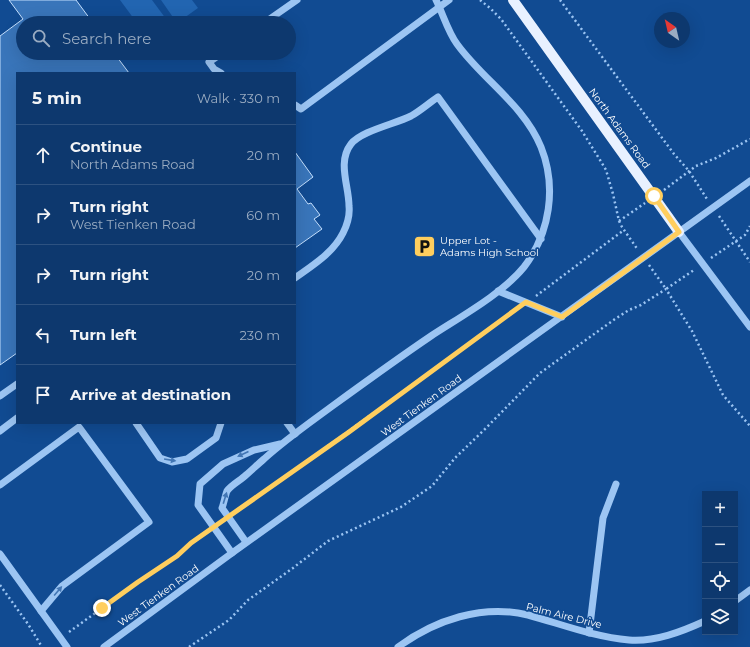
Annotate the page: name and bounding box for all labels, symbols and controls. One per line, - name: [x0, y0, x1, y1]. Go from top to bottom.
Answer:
- north arrow: [654, 12, 690, 48]
- search box: [16, 16, 296, 60]
- icon: search: [30, 27, 52, 49]
- text: Search here: [62, 29, 151, 48]
- street label: North Adams Road: [586, 86, 653, 171]
- text: 5 min: [32, 88, 82, 108]
- text: Walk · 330 m: [197, 90, 280, 106]
- text: Continue: [70, 137, 142, 156]
- icon: ahead: [32, 144, 54, 166]
- text: 20 m: [247, 147, 280, 163]
- text: North Adams Road: [70, 156, 195, 172]
- route start: [645, 187, 663, 205]
- text: Turn right: [70, 197, 149, 216]
- icon: right: [32, 204, 54, 226]
- text: 60 m: [246, 207, 280, 223]
- text: West Tienken Road: [70, 216, 196, 232]
- parking icon: Upper Lot - Adams High School: [412, 233, 438, 259]
- place label: Upper Lot - Adams High School: [440, 234, 539, 259]
- icon: right: [32, 264, 54, 286]
- text: Turn right: [70, 265, 149, 284]
- text: 20 m: [247, 267, 280, 283]
- icon: left: [32, 324, 54, 346]
- text: Turn left: [70, 325, 137, 344]
- text: 230 m: [239, 327, 280, 343]
- street label: West Tienken Road: [378, 372, 464, 439]
- icon: arrive: [32, 384, 54, 406]
- text: Arrive at destination: [70, 385, 231, 404]
- one-way arrow: [237, 451, 249, 457]
- one-way arrow: [164, 457, 176, 463]
- one-way arrow: [223, 491, 229, 503]
- map controls: [702, 491, 738, 635]
- button: +: [702, 491, 738, 527]
- button: −: [702, 527, 738, 563]
- street label: West Tienken Road: [115, 562, 201, 629]
- button: locate: [702, 563, 738, 599]
- one-way arrow: [53, 586, 62, 596]
- route end: [93, 599, 111, 617]
- button: layers: [702, 599, 738, 635]
- street label: Palm Aire Drive: [525, 600, 603, 631]

